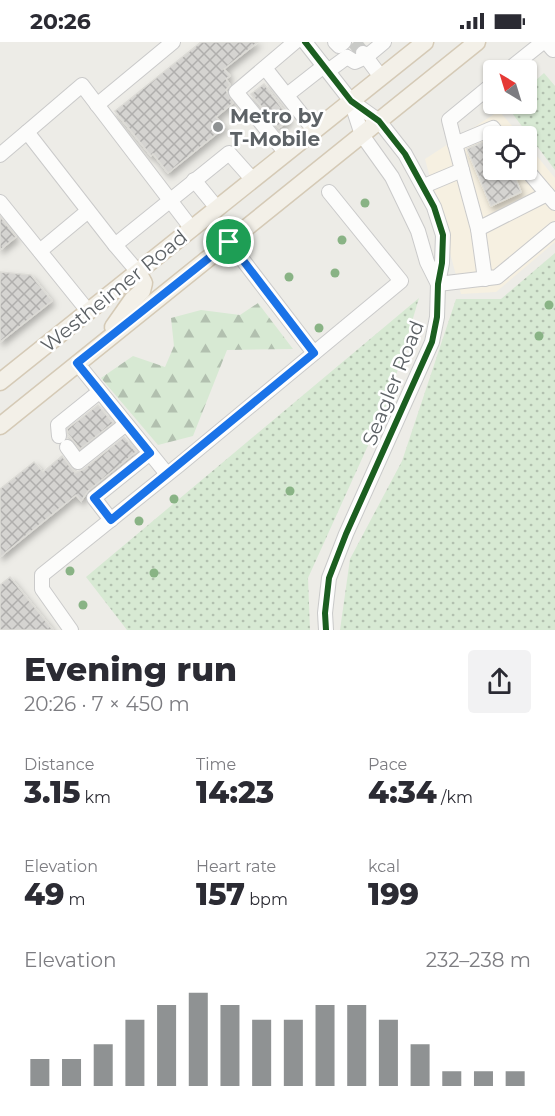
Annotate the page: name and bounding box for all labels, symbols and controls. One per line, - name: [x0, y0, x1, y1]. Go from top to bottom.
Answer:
- text: 20:26: [30, 8, 91, 35]
- north arrow: [483, 60, 537, 114]
- map controls: [483, 60, 537, 180]
- place label: Metro by T-Mobile: [230, 104, 324, 151]
- marker: Metro by T-Mobile: [211, 120, 225, 134]
- button: locate: [483, 126, 537, 180]
- pin: [203, 216, 254, 267]
- street label: Westheimer Road: [36, 225, 192, 357]
- icon: arrive: [212, 225, 245, 258]
- street label: Seagler Road: [357, 317, 429, 449]
- text: Evening run: [24, 649, 237, 689]
- button: share: [468, 650, 531, 713]
- text: 20:26 · 7 × 450 m: [24, 692, 190, 716]
- text: Distance: [24, 755, 94, 774]
- text: Time: [196, 755, 236, 774]
- text: Pace: [368, 755, 407, 774]
- text: 3.15: [24, 774, 80, 811]
- text: 14:23: [196, 774, 274, 811]
- text: 4:34: [368, 774, 437, 811]
- text: km: [80, 788, 111, 807]
- text: /km: [437, 788, 473, 807]
- text: Elevation: [24, 857, 98, 876]
- text: Heart rate: [196, 857, 276, 876]
- text: kcal: [368, 857, 400, 876]
- text: 49: [24, 876, 64, 913]
- text: 157: [196, 876, 245, 913]
- text: 199: [368, 876, 419, 913]
- text: m: [64, 890, 86, 909]
- text: bpm: [245, 890, 288, 909]
- text: Elevation: [24, 948, 116, 972]
- text: 232–238 m: [426, 948, 531, 972]

